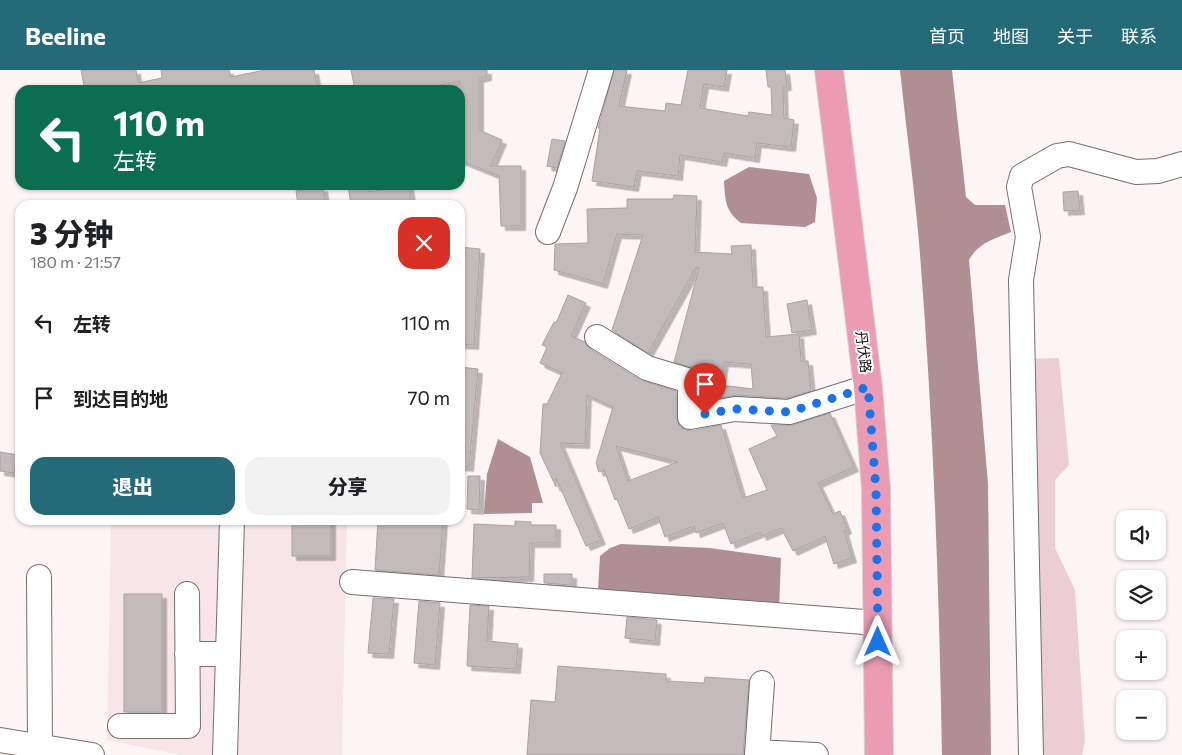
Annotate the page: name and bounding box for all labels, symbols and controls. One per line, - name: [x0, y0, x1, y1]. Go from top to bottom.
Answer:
- text: Beeline: [25, 21, 106, 50]
- text: 首页: [929, 25, 965, 47]
- text: 地图: [993, 25, 1029, 47]
- text: 关于: [1057, 25, 1093, 47]
- text: 联系: [1121, 25, 1157, 47]
- text: 110 m: [113, 100, 205, 143]
- icon: left: [30, 105, 95, 170]
- text: 左转: [113, 147, 157, 174]
- text: 3 分钟: [30, 214, 113, 251]
- button: close: [398, 217, 450, 269]
- text: 180 m · 21:57: [30, 252, 121, 271]
- icon: left: [30, 309, 58, 337]
- text: 110 m: [401, 311, 450, 334]
- text: 左转: [73, 312, 111, 335]
- street label: 丹伏路: [853, 330, 875, 374]
- pin: [684, 363, 726, 414]
- icon: arrive: [691, 370, 719, 398]
- icon: arrive: [30, 384, 58, 412]
- text: 70 m: [407, 386, 450, 409]
- text: 到达目的地: [73, 387, 168, 410]
- button: 退出: [30, 457, 235, 515]
- button: 分享: [245, 457, 450, 515]
- map controls: [1116, 510, 1166, 740]
- button: sound: [1116, 510, 1166, 560]
- button: layers: [1116, 570, 1166, 620]
- position arrow: [851, 615, 903, 667]
- button: +: [1116, 630, 1166, 680]
- button: −: [1116, 690, 1166, 740]

